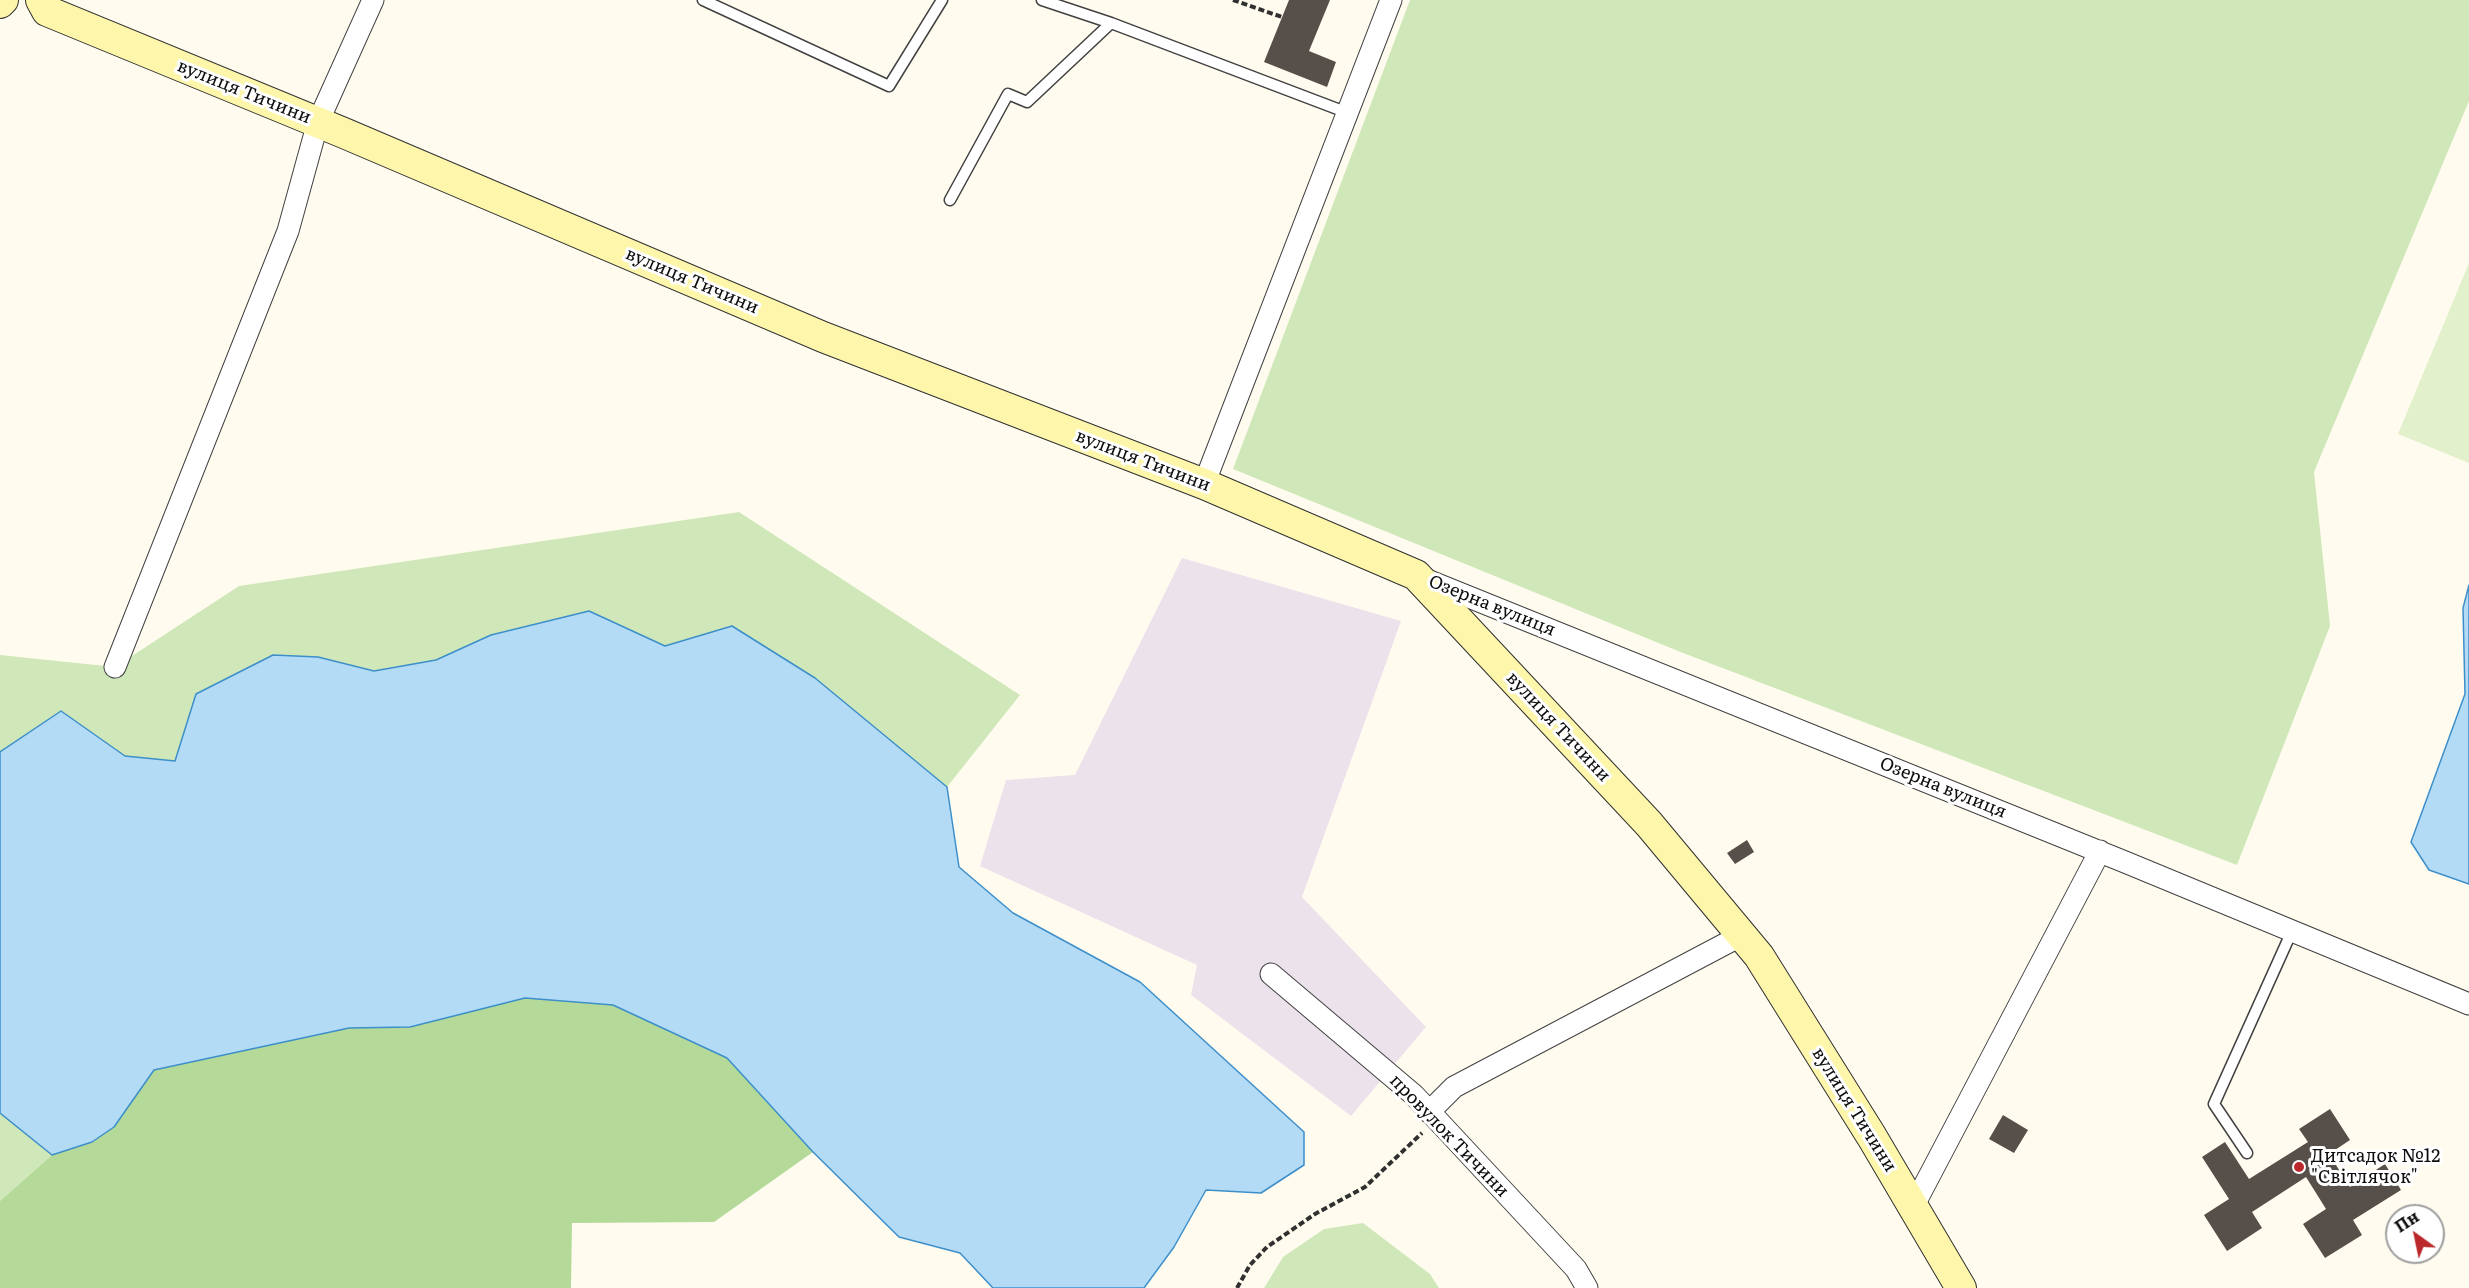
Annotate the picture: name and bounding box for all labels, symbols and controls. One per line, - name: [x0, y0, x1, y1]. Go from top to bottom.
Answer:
- street label: вулиця Тичини: [174, 55, 314, 129]
- street label: вулиця Тичини: [622, 243, 762, 319]
- street label: вулиця Тичини: [1073, 425, 1213, 497]
- street label: Озерна вулиця: [1426, 571, 1558, 641]
- street label: вулиця Тичини: [1501, 667, 1615, 787]
- street label: Озерна вулиця: [1877, 753, 2009, 823]
- street label: вулиця Тичини: [1807, 1044, 1901, 1176]
- street label: провулок Тичини: [1385, 1070, 1513, 1202]
- place label: Дитсадок №12 "Світлячок": [2311, 1146, 2440, 1188]
- marker: Дитсадок №12 "Світлячок": [2292, 1160, 2306, 1174]
- north arrow: [2385, 1204, 2445, 1264]
- text: Пн: [2389, 1204, 2423, 1237]

